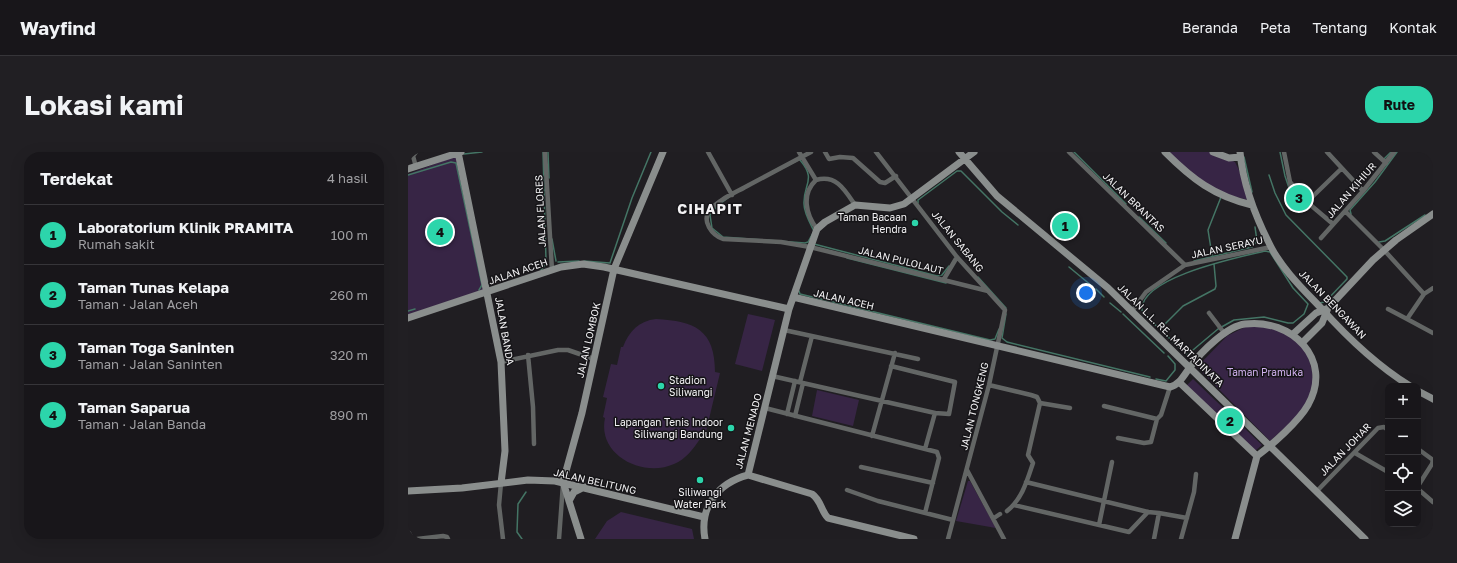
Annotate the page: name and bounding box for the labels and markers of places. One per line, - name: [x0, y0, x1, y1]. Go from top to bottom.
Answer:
- pin: 3: [1286, 183, 1312, 213]
- place label: Taman Bacaan Hendra: [838, 211, 907, 235]
- pin: 1: [1052, 211, 1078, 241]
- pin: 4: [427, 217, 453, 247]
- marker: Taman Bacaan Hendra: [910, 218, 920, 228]
- place label: Stadion Siliwangi: [669, 374, 713, 398]
- marker: Stadion Siliwangi: [656, 381, 666, 391]
- pin: 2: [1217, 406, 1243, 436]
- place label: Lapangan Tenis Indoor Siliwangi Bandung: [614, 416, 723, 440]
- marker: Lapangan Tenis Indoor Siliwangi Bandung: [726, 423, 736, 433]
- marker: Siliwangi Water Park: [695, 475, 705, 485]
- place label: Siliwangi Water Park: [674, 486, 727, 510]

